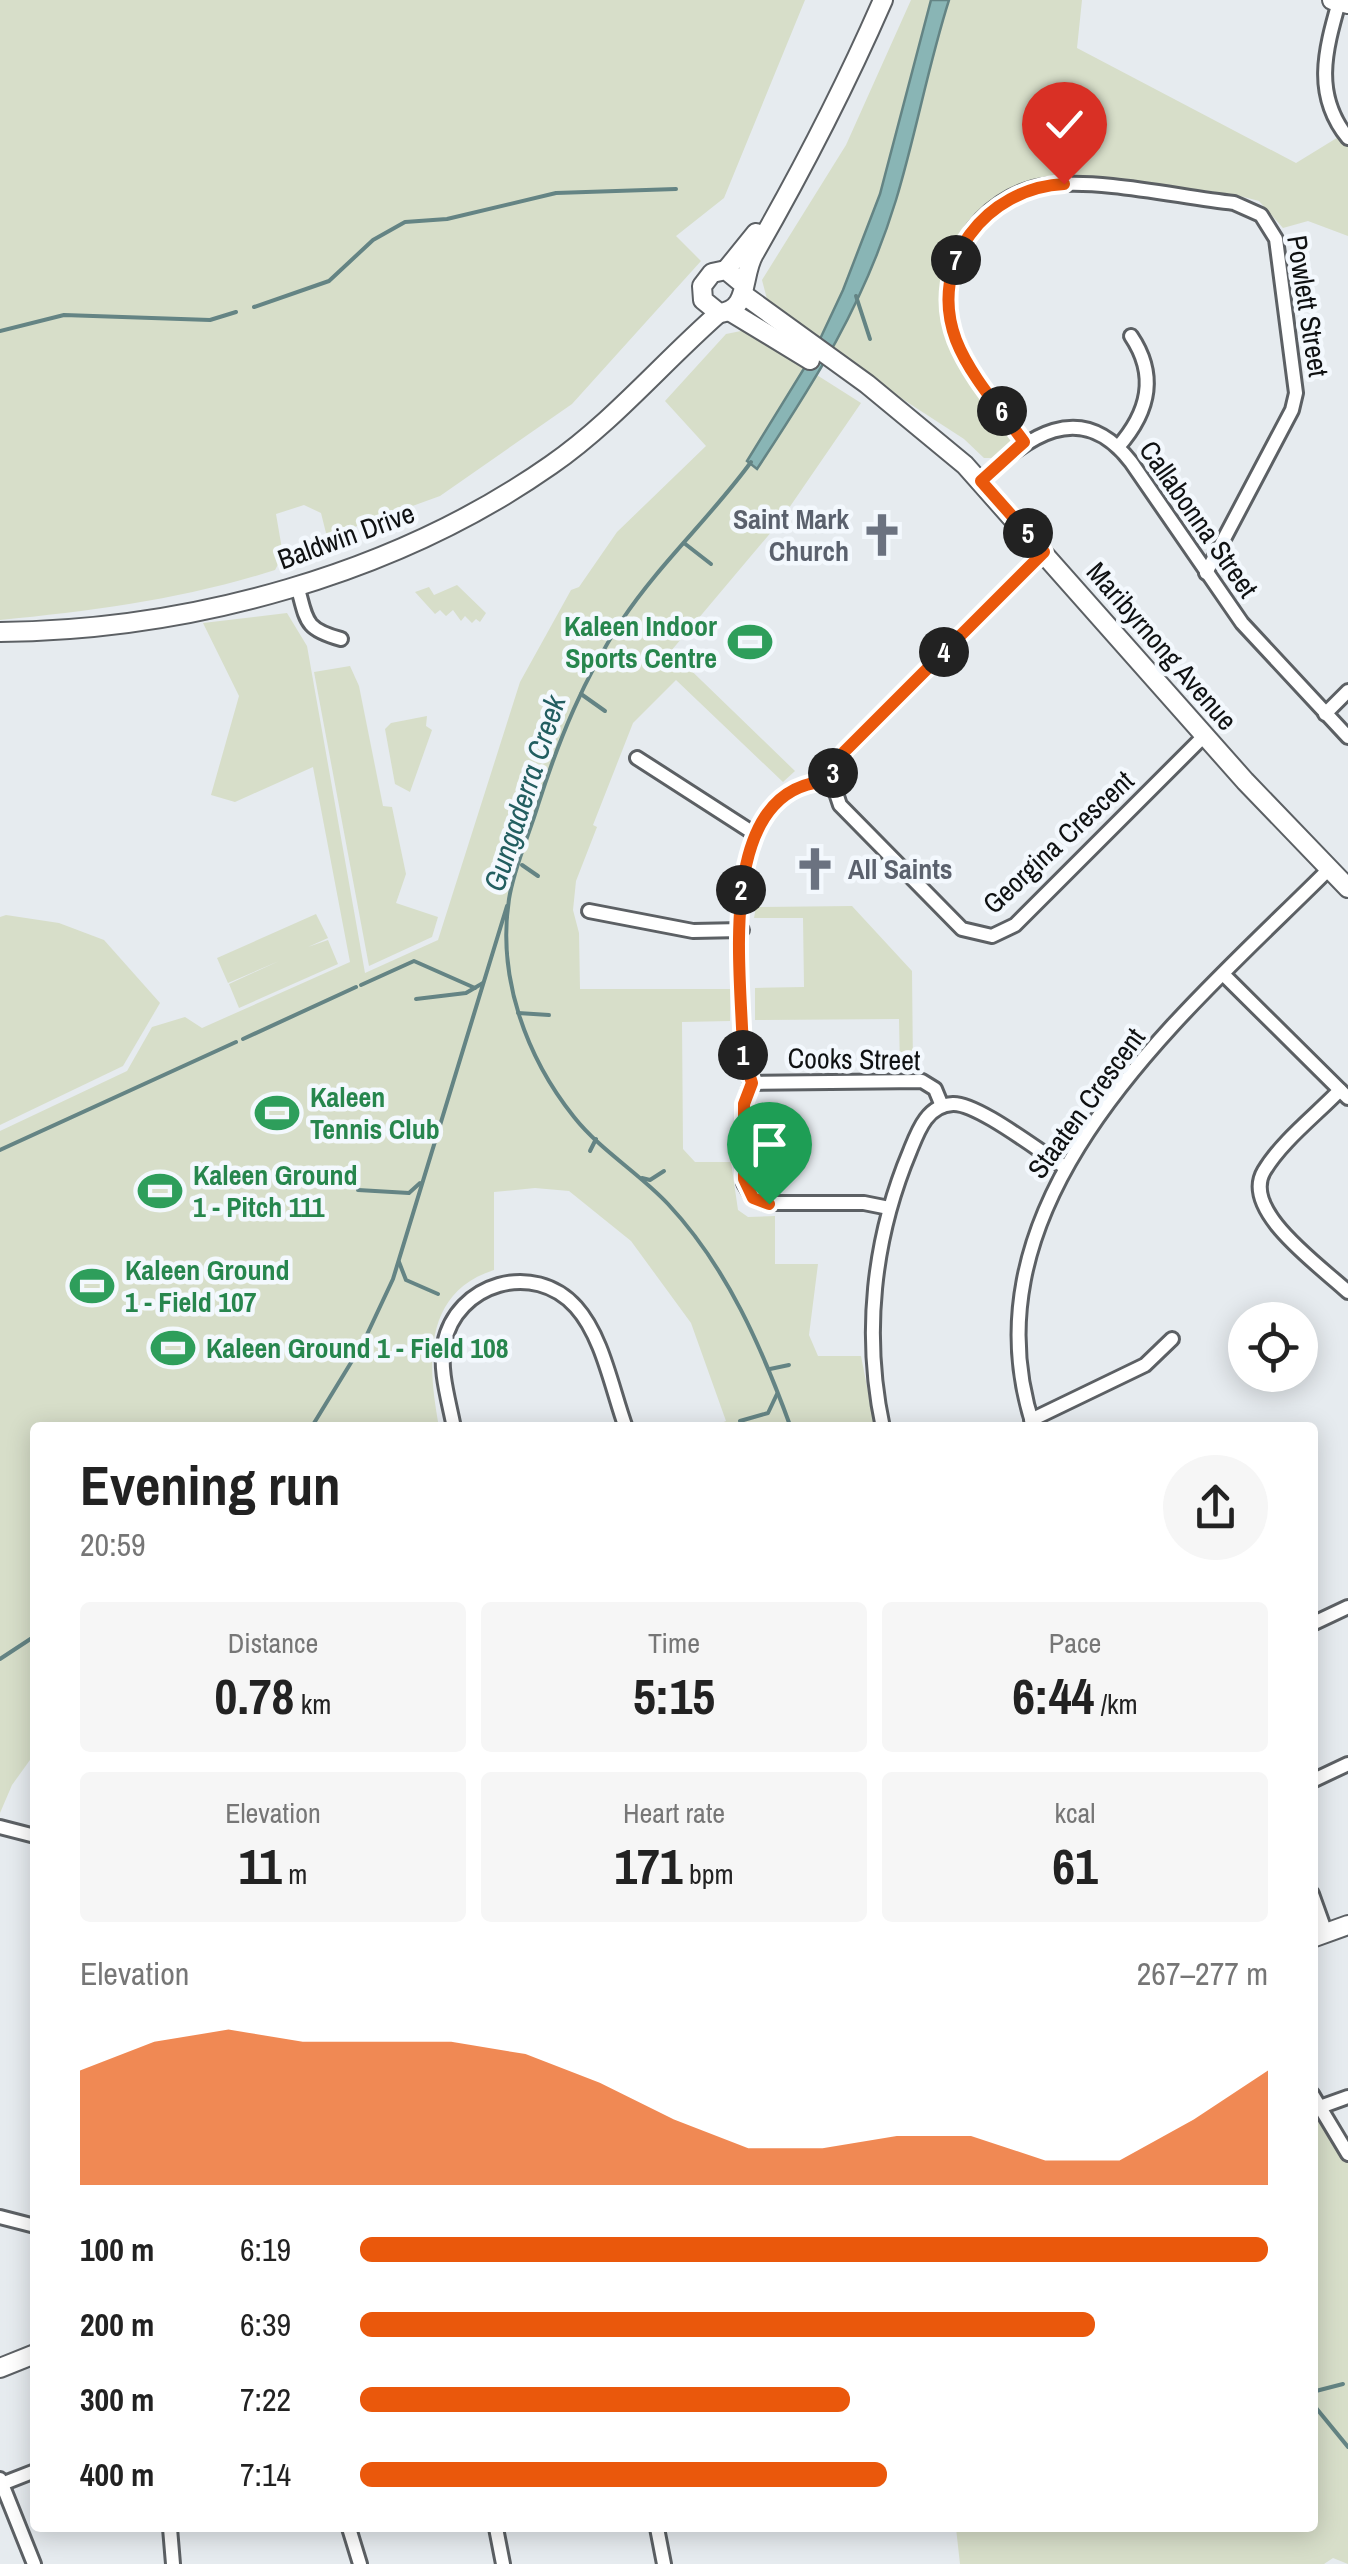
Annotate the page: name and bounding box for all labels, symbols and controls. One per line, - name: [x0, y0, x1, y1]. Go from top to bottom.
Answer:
- pin: [1022, 82, 1107, 185]
- icon: check: [1037, 97, 1092, 152]
- street label: Powlett Street: [1278, 232, 1338, 380]
- pin: 7: [931, 235, 981, 285]
- text: 7: [950, 241, 962, 279]
- pin: 6: [977, 386, 1027, 436]
- text: 6: [996, 392, 1008, 430]
- street label: Callabonna Street: [1131, 433, 1267, 605]
- street label: Baldwin Drive: [272, 494, 420, 578]
- place label: Saint Mark Church: [733, 500, 849, 570]
- pin: 5: [1003, 508, 1053, 558]
- church icon: Saint Mark Church: [858, 511, 906, 559]
- text: 5: [1022, 514, 1034, 552]
- street label: Maribyrnong Avenue: [1078, 554, 1246, 738]
- place label: Kaleen Indoor Sports Centre: [564, 607, 717, 677]
- sports icon: Kaleen Indoor Sports Centre: [726, 618, 774, 666]
- pin: 4: [919, 627, 969, 677]
- text: 4: [938, 633, 950, 671]
- water label: Gungaderra Creek: [474, 688, 575, 896]
- pin: 3: [808, 748, 858, 798]
- text: 3: [827, 754, 839, 792]
- street label: Georgina Crescent: [974, 762, 1142, 922]
- church icon: All Saints: [791, 845, 839, 893]
- place label: All Saints: [848, 850, 953, 888]
- pin: 2: [716, 865, 766, 915]
- text: 2: [735, 871, 747, 909]
- street label: Staaten Crescent: [1018, 1020, 1154, 1186]
- pin: 1: [718, 1030, 768, 1080]
- text: 1: [737, 1036, 749, 1074]
- street label: Cooks Street: [787, 1039, 921, 1079]
- place label: Kaleen Tennis Club: [310, 1078, 440, 1148]
- sports icon: Kaleen Tennis Club: [253, 1089, 301, 1137]
- pin: [727, 1102, 812, 1205]
- icon: arrive: [742, 1117, 797, 1172]
- place label: Kaleen Ground 1 - Pitch 111: [193, 1156, 358, 1226]
- sports icon: Kaleen Ground 1 - Pitch 111: [136, 1167, 184, 1215]
- place label: Kaleen Ground 1 - Field 107: [125, 1251, 290, 1321]
- sports icon: Kaleen Ground 1 - Field 107: [68, 1262, 116, 1310]
- map controls: [1228, 1302, 1318, 1392]
- button: locate: [1228, 1302, 1318, 1392]
- sports icon: Kaleen Ground 1 - Field 108: [149, 1324, 197, 1372]
- place label: Kaleen Ground 1 - Field 108: [206, 1329, 508, 1367]
- text: Evening run: [80, 1448, 341, 1522]
- button: share: [1163, 1455, 1268, 1560]
- text: 20:59: [80, 1523, 146, 1566]
- text: Distance: [228, 1624, 318, 1662]
- text: Time: [648, 1624, 700, 1662]
- text: Pace: [1049, 1624, 1101, 1662]
- text: 0.78: [215, 1662, 294, 1730]
- text: 5:15: [633, 1662, 715, 1730]
- text: 6:44: [1012, 1662, 1094, 1730]
- text: km: [294, 1685, 331, 1723]
- text: /km: [1094, 1685, 1138, 1723]
- text: Elevation: [225, 1794, 321, 1832]
- text: Heart rate: [623, 1794, 725, 1832]
- text: kcal: [1055, 1794, 1095, 1832]
- text: 11: [239, 1832, 282, 1900]
- text: 171: [614, 1832, 683, 1900]
- text: 61: [1052, 1832, 1098, 1900]
- text: m: [282, 1855, 307, 1893]
- text: bpm: [683, 1855, 734, 1893]
- text: Elevation: [80, 1952, 189, 1995]
- text: 267–277 m: [1137, 1952, 1268, 1995]
- text: 100 m: [80, 2228, 154, 2271]
- text: 6:19: [240, 2228, 291, 2271]
- text: 200 m: [80, 2303, 154, 2346]
- text: 6:39: [240, 2303, 291, 2346]
- text: 300 m: [80, 2378, 154, 2421]
- text: 7:22: [240, 2378, 291, 2421]
- text: 400 m: [80, 2453, 154, 2496]
- text: 7:14: [240, 2453, 291, 2496]

